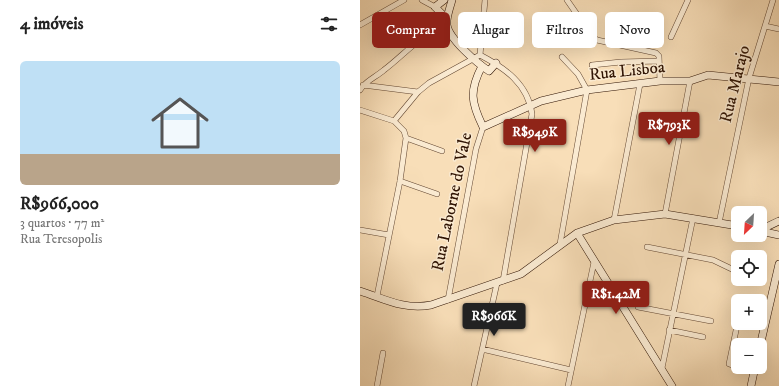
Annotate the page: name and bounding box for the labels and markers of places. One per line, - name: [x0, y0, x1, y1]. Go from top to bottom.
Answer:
- pin: R$793K: [636, 112, 702, 146]
- pin: R$949K: [502, 119, 568, 153]
- pin: R$1.42M: [579, 281, 653, 315]
- pin: R$966K: [461, 303, 527, 337]

